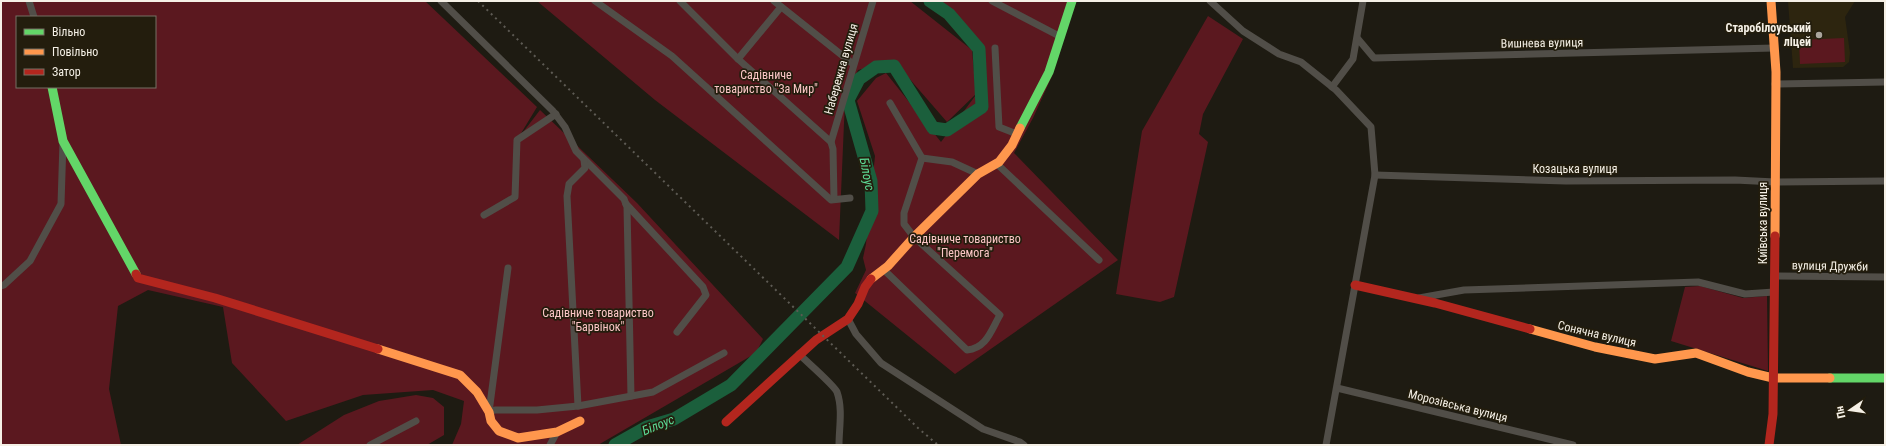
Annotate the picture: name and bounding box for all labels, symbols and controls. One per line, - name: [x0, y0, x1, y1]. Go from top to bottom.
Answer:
- legend: [16, 16, 156, 88]
- place label: Старобілоуський ліцей: [1726, 21, 1811, 49]
- street label: Набережна вулиця: [821, 22, 861, 116]
- text: Вільно: [52, 25, 85, 39]
- marker: Старобілоуський ліцей: [1814, 30, 1824, 40]
- street label: Вишнева вулиця: [1501, 35, 1583, 51]
- text: Повільно: [52, 45, 98, 59]
- text: Затор: [52, 65, 81, 79]
- park label: Садівниче товариство "За Мир": [714, 68, 818, 96]
- water label: Білоус: [856, 156, 878, 192]
- street label: Козацька вулиця: [1532, 162, 1618, 176]
- street label: Київська вулиця: [1756, 182, 1770, 264]
- park label: Садівниче товариство "Перемога": [909, 232, 1021, 260]
- street label: вулиця Дружби: [1792, 258, 1868, 274]
- park label: Садівниче товариство "Барвінок": [542, 306, 654, 334]
- street label: Сонячна вулиця: [1556, 318, 1638, 350]
- street label: Морозівська вулиця: [1407, 387, 1509, 425]
- north arrow: [1830, 390, 1870, 430]
- text: Пн: [1833, 405, 1848, 420]
- water label: Білоус: [640, 412, 677, 438]

